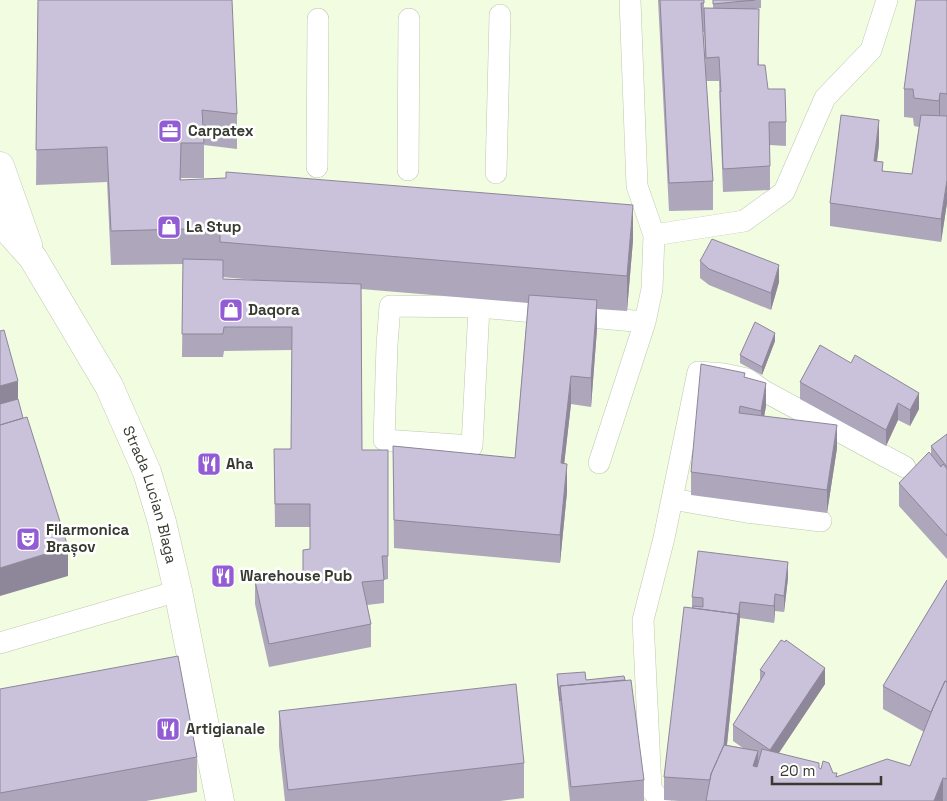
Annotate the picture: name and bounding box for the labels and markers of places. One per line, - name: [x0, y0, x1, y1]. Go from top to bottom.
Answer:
- office icon: Carpatex: [157, 118, 183, 144]
- place label: Carpatex: [188, 121, 254, 140]
- shop icon: La Stup: [156, 214, 182, 240]
- place label: La Stup: [186, 217, 241, 236]
- shop icon: Daqora: [218, 297, 244, 323]
- place label: Daqora: [248, 300, 300, 319]
- restaurant icon: Aha: [196, 451, 222, 477]
- place label: Aha: [226, 454, 254, 473]
- place label: Filarmonica Brașov: [46, 520, 130, 557]
- theatre icon: Filarmonica Brașov: [15, 526, 41, 552]
- restaurant icon: Warehouse Pub: [210, 563, 236, 589]
- place label: Warehouse Pub: [240, 566, 352, 585]
- restaurant icon: Artigianale: [155, 716, 181, 742]
- place label: Artigianale: [186, 719, 265, 738]

